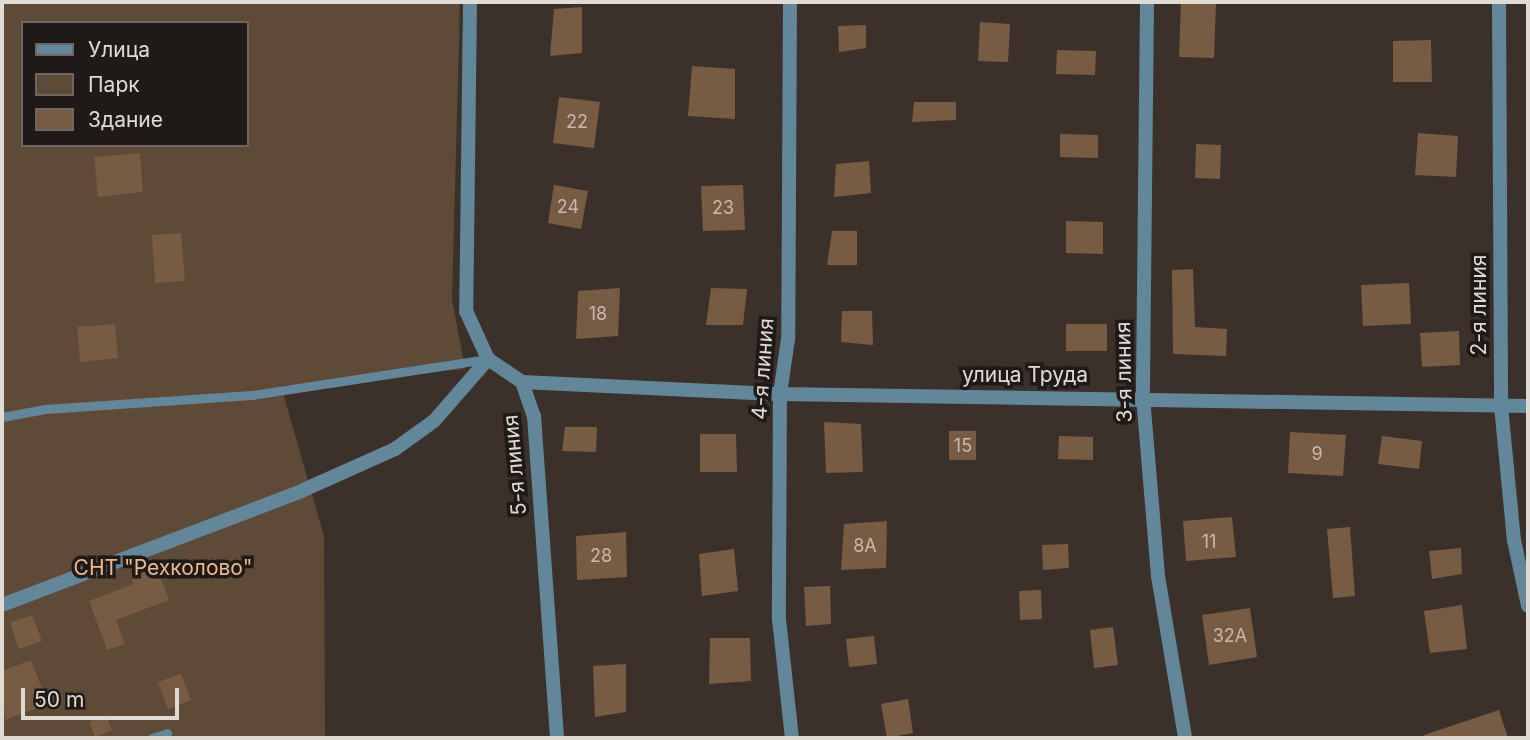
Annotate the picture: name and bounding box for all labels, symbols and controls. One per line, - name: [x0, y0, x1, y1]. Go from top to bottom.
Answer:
- legend: [21, 21, 248, 147]
- text: Улица: [88, 37, 150, 62]
- text: Парк: [88, 72, 140, 97]
- text: Здание: [88, 107, 163, 132]
- house number: 22: [566, 111, 588, 133]
- house number: 24: [557, 196, 579, 218]
- house number: 23: [712, 197, 734, 219]
- street label: 2-я линия: [1466, 255, 1492, 355]
- house number: 18: [589, 303, 607, 325]
- street label: 4-я линия: [747, 317, 779, 421]
- street label: 3-я линия: [1111, 321, 1137, 423]
- street label: улица Труда: [962, 362, 1088, 388]
- street label: 5-я линия: [498, 414, 532, 516]
- house number: 15: [954, 435, 972, 457]
- house number: 9: [1311, 443, 1323, 465]
- house number: 11: [1202, 531, 1216, 553]
- house number: 8А: [853, 535, 877, 557]
- house number: 28: [590, 545, 612, 567]
- park label: СНТ "Рехколово": [74, 555, 252, 581]
- house number: 32А: [1213, 625, 1247, 647]
- scale bar: [24, 674, 182, 718]
- text: 50 m: [34, 687, 84, 712]

